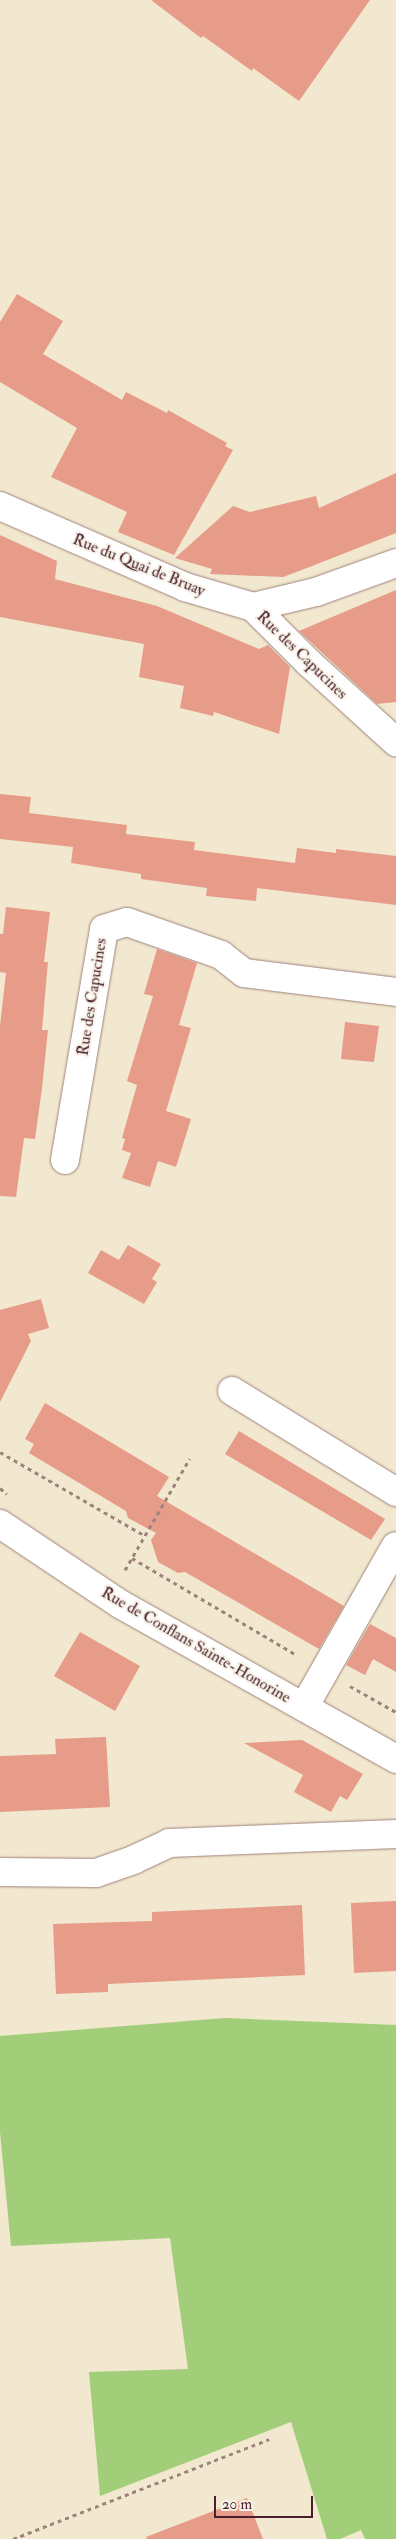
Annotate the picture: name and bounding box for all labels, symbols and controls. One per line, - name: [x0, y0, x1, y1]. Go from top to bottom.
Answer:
- street label: Rue du Quai de Bruay: [70, 530, 208, 600]
- street label: Rue des Capucines: [253, 607, 351, 703]
- street label: Rue des Capucines: [73, 937, 111, 1057]
- street label: Rue de Conflans Sainte-Honorine: [98, 1583, 294, 1707]
- scale bar: [216, 2486, 315, 2518]
- text: 20 m: [222, 2495, 252, 2514]

